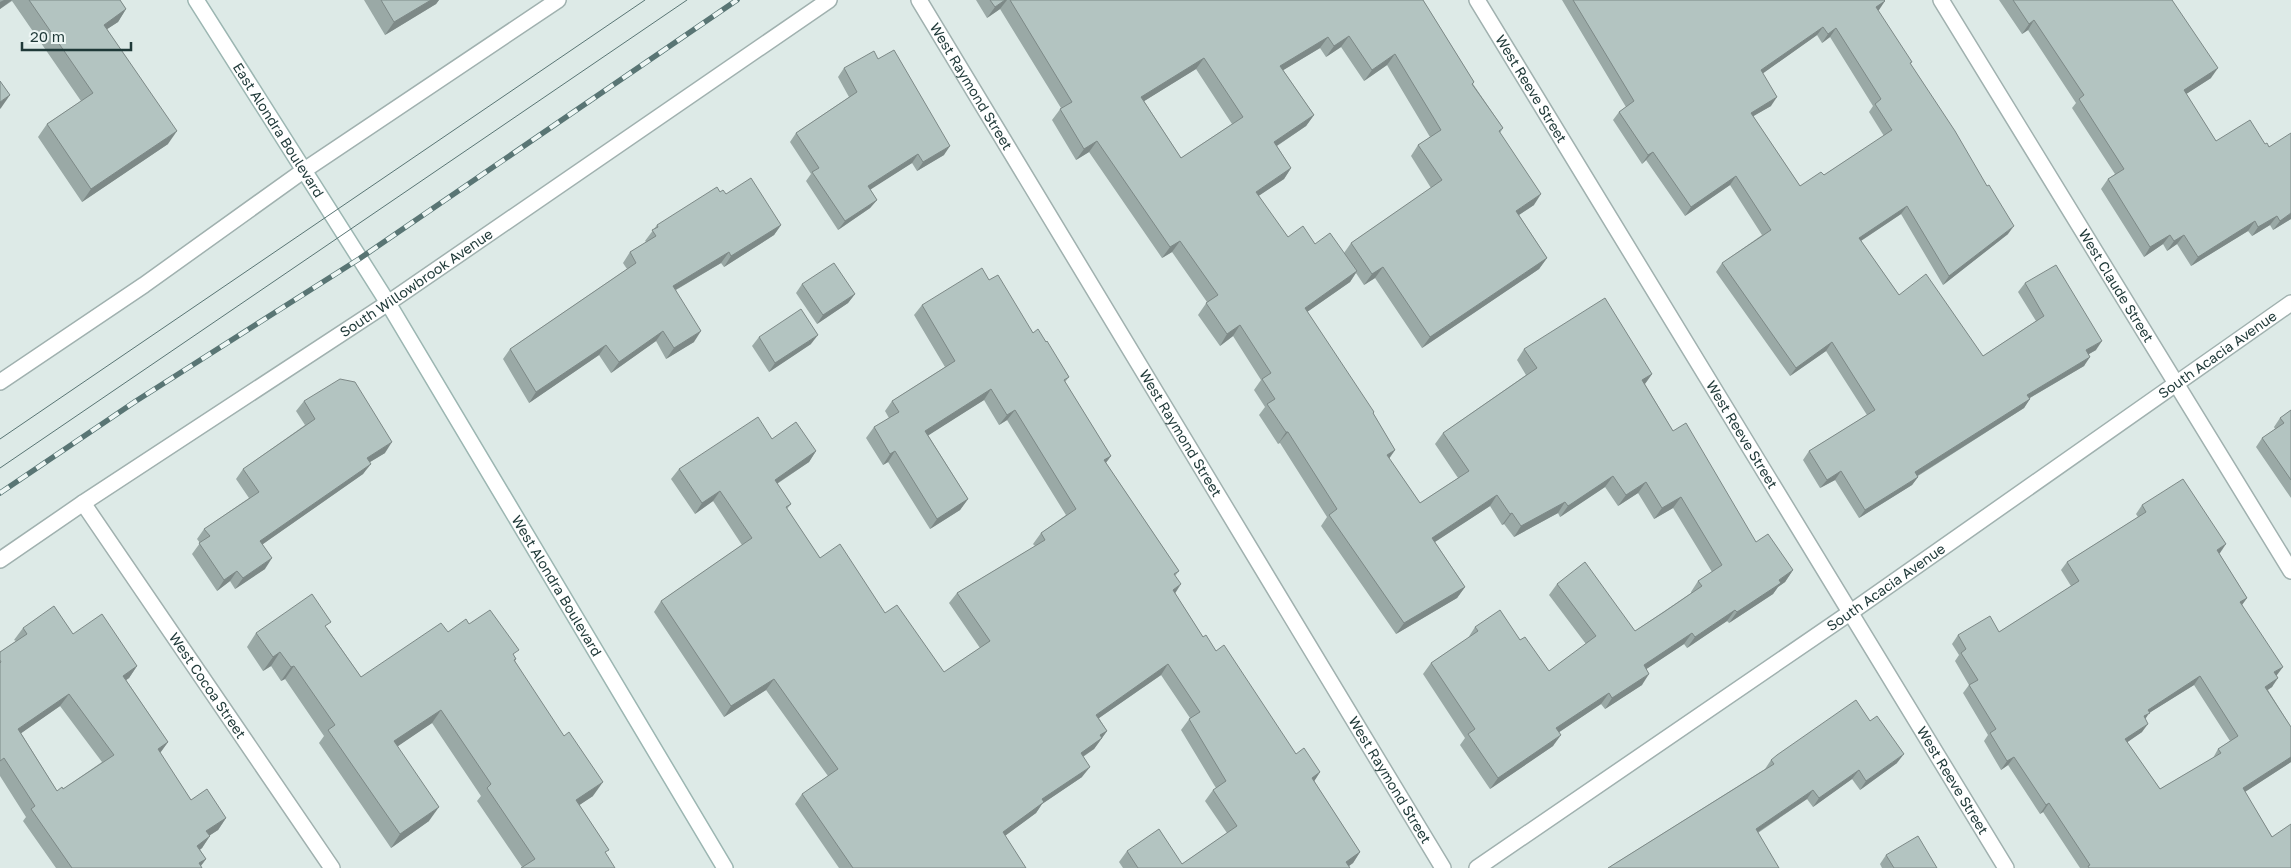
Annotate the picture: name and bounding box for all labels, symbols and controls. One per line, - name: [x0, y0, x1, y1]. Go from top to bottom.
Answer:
- scale bar: [22, 20, 131, 52]
- street label: West Raymond Street: [927, 20, 1016, 153]
- text: 20 m: [30, 27, 65, 45]
- street label: West Reeve Street: [1492, 31, 1571, 146]
- street label: East Alondra Boulevard: [230, 59, 328, 200]
- street label: South Willowbrook Avenue: [336, 225, 496, 340]
- street label: West Claude Street: [2075, 226, 2158, 345]
- street label: South Acacia Avenue: [2155, 307, 2280, 402]
- street label: West Raymond Street: [1136, 366, 1226, 500]
- street label: West Reeve Street: [1703, 377, 1782, 492]
- street label: West Alondra Boulevard: [509, 512, 606, 659]
- street label: South Acacia Avenue: [1823, 540, 1948, 634]
- street label: West Cocoa Street: [166, 629, 250, 741]
- street label: West Raymond Street: [1345, 713, 1435, 846]
- street label: West Reeve Street: [1914, 723, 1993, 837]

